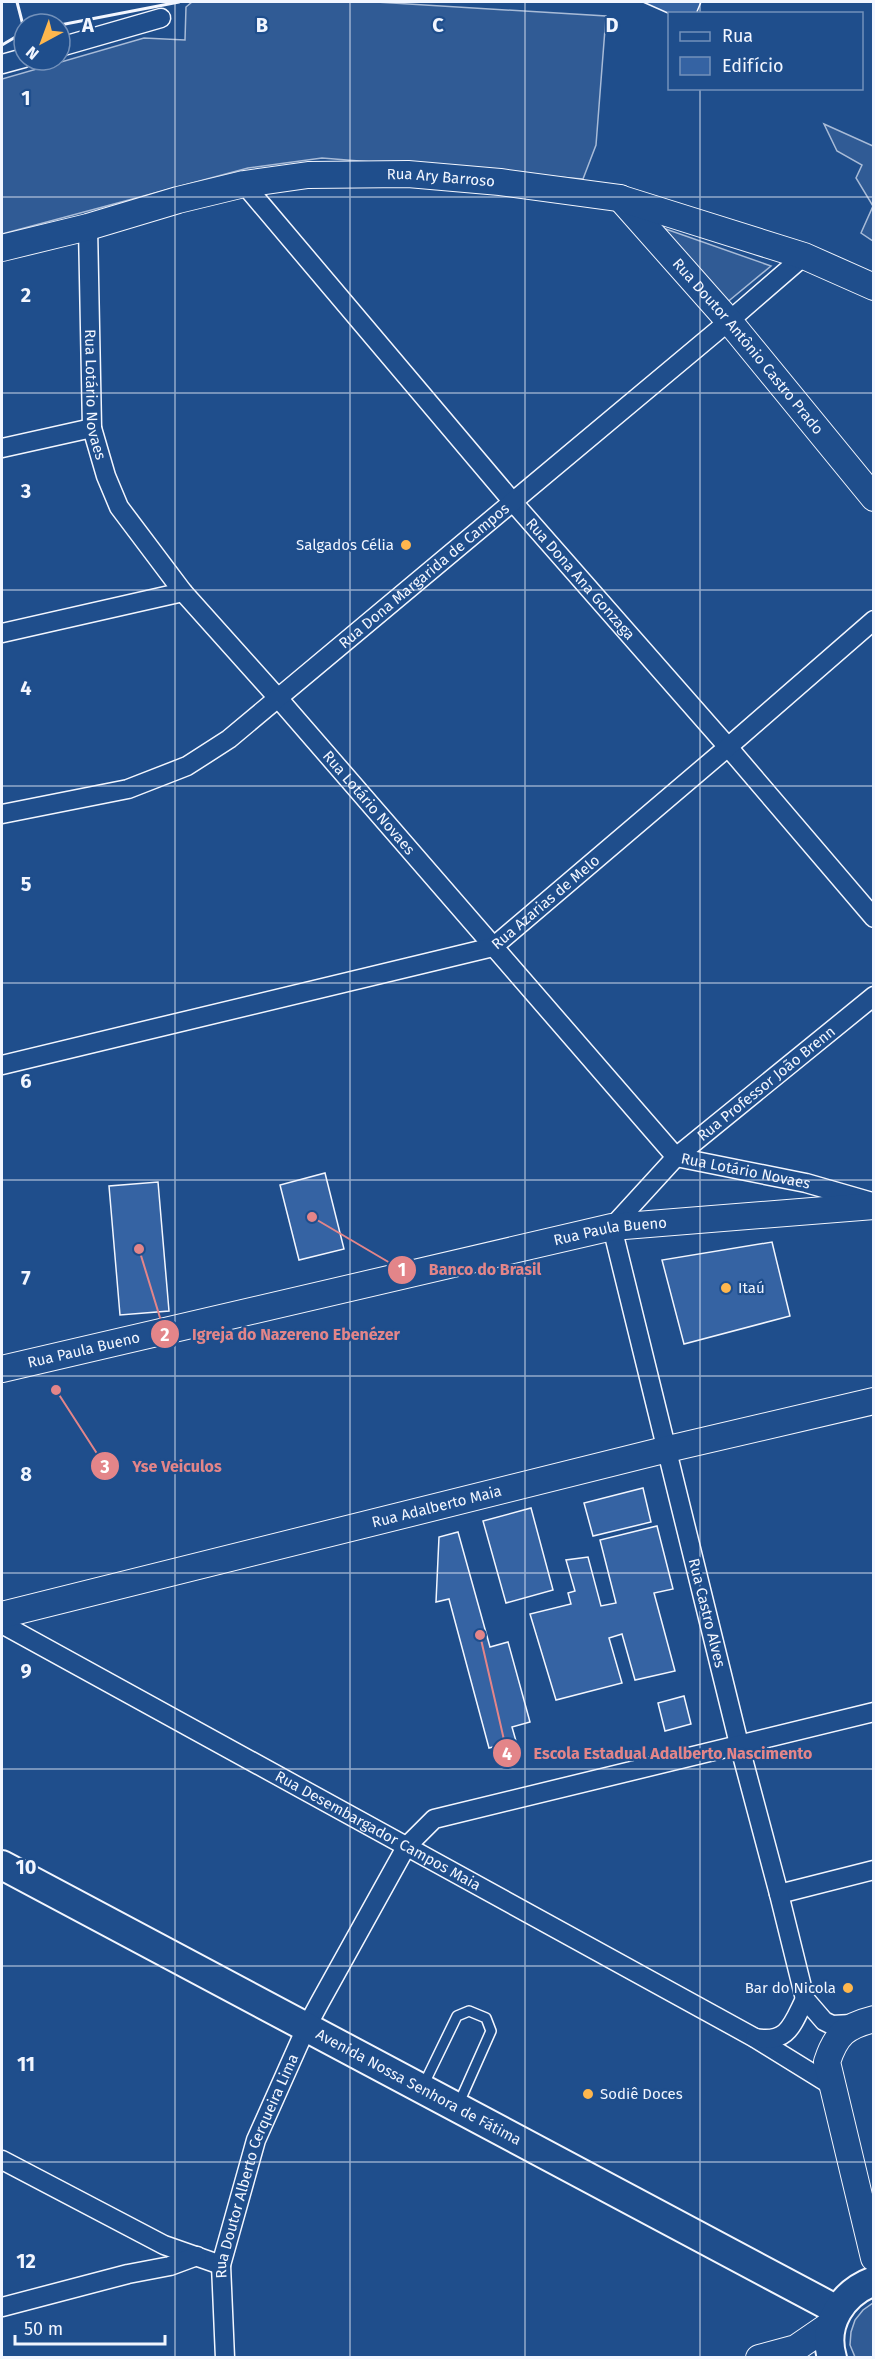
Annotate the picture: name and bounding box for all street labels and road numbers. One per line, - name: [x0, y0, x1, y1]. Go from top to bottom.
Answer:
- street label: Rua Ary Barroso: [387, 165, 496, 191]
- street label: Rua Doutor Antônio Castro Prado: [669, 255, 827, 438]
- street label: Rua Lotário Novaes: [81, 329, 110, 462]
- street label: Rua Dona Margarida de Campos: [335, 499, 513, 652]
- street label: Rua Dona Ana Gonzaga: [522, 515, 639, 644]
- street label: Rua Lotário Novaes: [319, 747, 419, 858]
- street label: Rua Azarias de Melo: [488, 851, 603, 953]
- street label: Rua Professor João Brenn: [694, 1022, 839, 1145]
- street label: Rua Lotário Novaes: [679, 1149, 813, 1193]
- street label: Rua Paula Bueno: [552, 1214, 668, 1249]
- street label: Rua Paula Bueno: [26, 1328, 142, 1372]
- street label: Rua Adalberto Maia: [370, 1482, 503, 1531]
- street label: Rua Castro Alves: [685, 1556, 729, 1670]
- street label: Rua Desembargador Campos Maia: [272, 1767, 484, 1894]
- street label: Avenida Nossa Senhora de Fátima: [313, 2025, 524, 2149]
- street label: Rua Doutor Alberto Cerqueira Lima: [212, 2051, 302, 2279]

